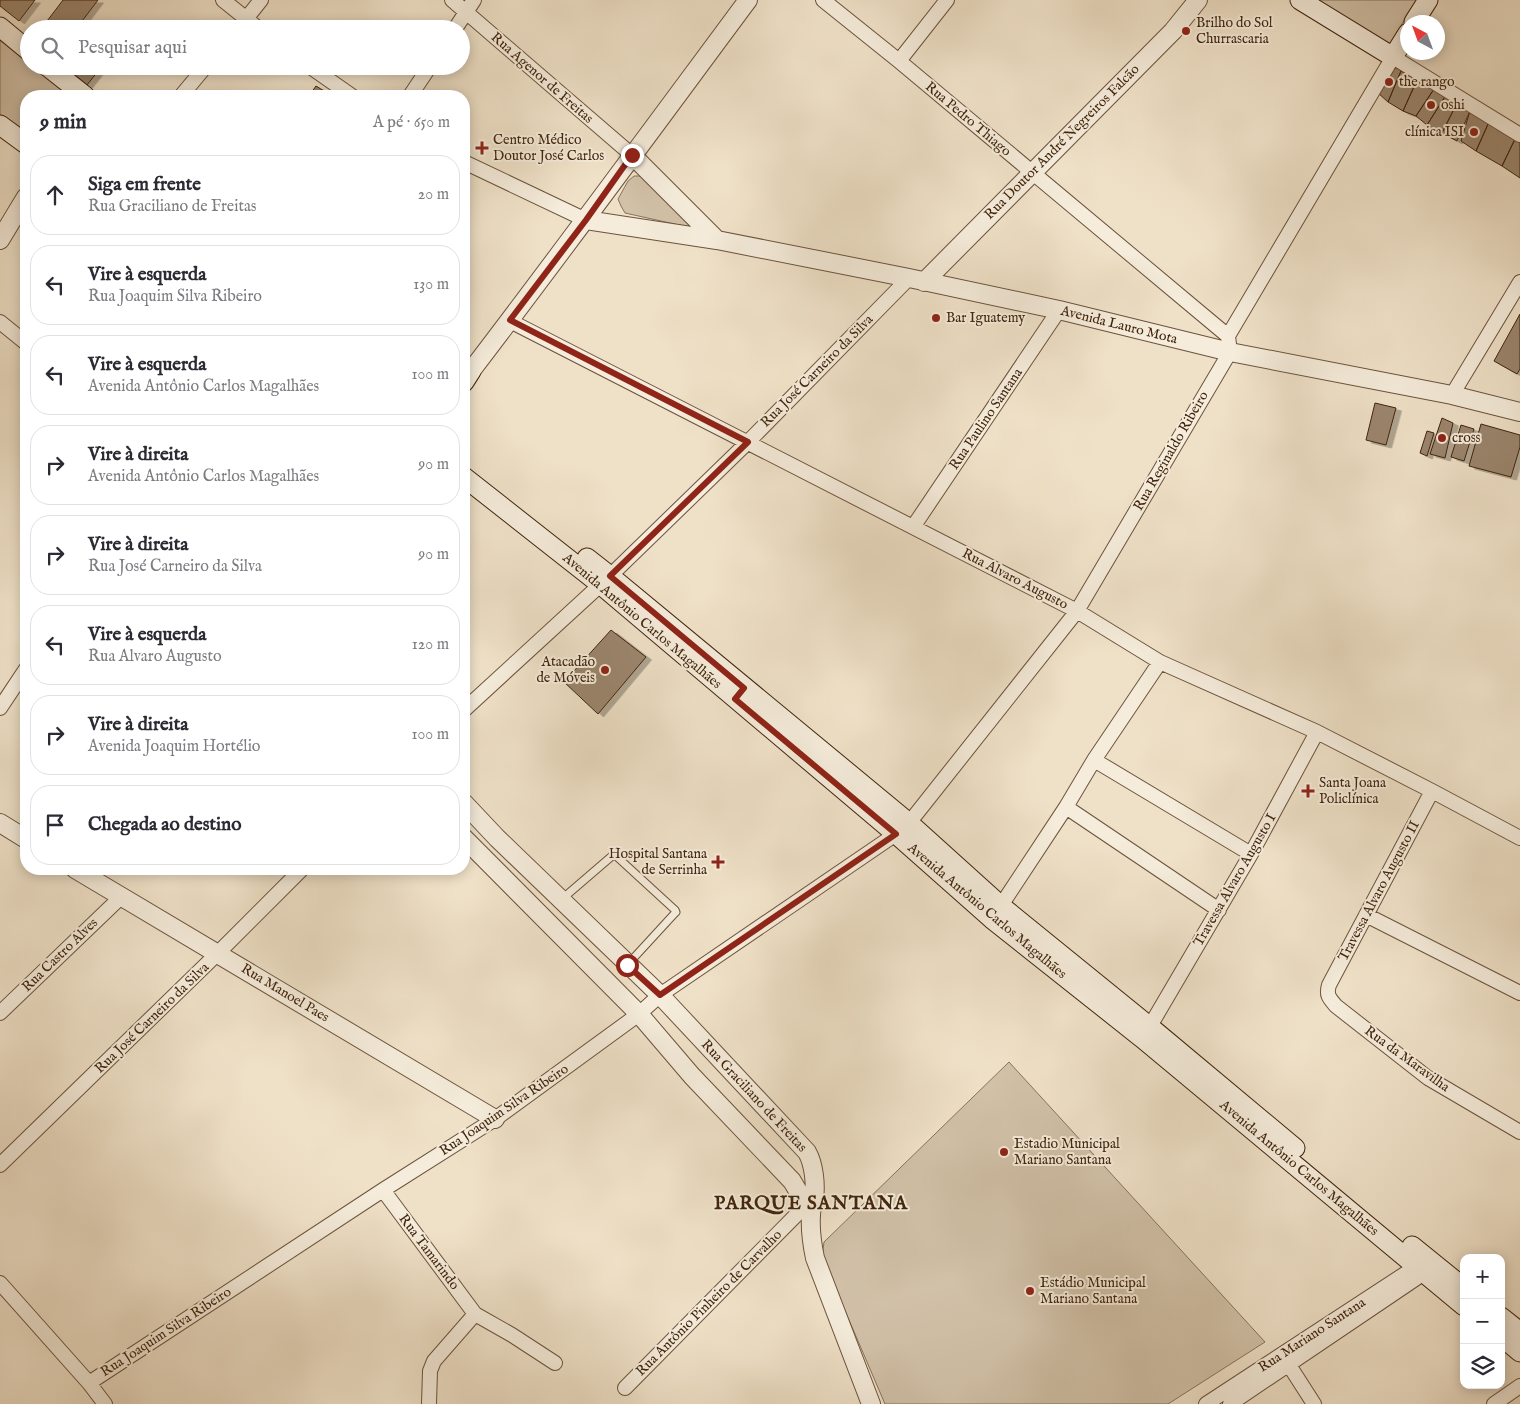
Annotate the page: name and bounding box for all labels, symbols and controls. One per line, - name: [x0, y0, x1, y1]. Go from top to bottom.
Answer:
- place label: Brilho do Sol Churrascaria: [1196, 14, 1273, 48]
- north arrow: [1400, 15, 1445, 60]
- search box: [20, 20, 470, 75]
- marker: Brilho do Sol Churrascaria: [1180, 25, 1192, 37]
- street label: Rua Agenor de Freitas: [487, 28, 597, 128]
- icon: search: [38, 34, 66, 62]
- text: Pesquisar aqui: [78, 36, 187, 60]
- street label: Rua Doutor André Negreiros Falcão: [981, 60, 1144, 223]
- place label: the rango: [1399, 73, 1455, 91]
- marker: the rango: [1383, 76, 1395, 88]
- street label: Rua Pedro Thiago: [921, 78, 1015, 161]
- place label: oshi: [1441, 96, 1465, 114]
- marker: oshi: [1425, 99, 1437, 111]
- text: 9 min: [40, 109, 87, 136]
- text: A pé · 650 m: [373, 113, 450, 133]
- place label: clínica ISI: [1405, 123, 1464, 141]
- marker: clínica ISI: [1468, 126, 1480, 138]
- place label: Centro Médico Doutor José Carlos: [493, 131, 604, 165]
- marker: Centro Médico Doutor José Carlos: [475, 141, 489, 155]
- route end: [621, 144, 644, 167]
- text: Siga em frente: [88, 173, 201, 197]
- icon: ahead: [41, 181, 69, 209]
- text: 20 m: [418, 185, 449, 205]
- text: Rua Graciliano de Freitas: [88, 197, 256, 217]
- text: Vire à esquerda: [88, 263, 206, 287]
- icon: left: [41, 271, 69, 299]
- text: 130 m: [413, 275, 449, 295]
- text: Rua Joaquim Silva Ribeiro: [88, 287, 262, 307]
- street label: Avenida Lauro Mota: [1058, 302, 1180, 348]
- place label: Bar Iguatemy: [946, 309, 1025, 327]
- street label: Rua José Carneiro da Silva: [757, 310, 878, 431]
- marker: Bar Iguatemy: [930, 312, 942, 324]
- text: Vire à esquerda: [88, 353, 206, 377]
- icon: left: [41, 361, 69, 389]
- street label: Rua Paulino Santana: [945, 364, 1027, 473]
- text: 100 m: [412, 365, 449, 385]
- text: Avenida Antônio Carlos Magalhães: [88, 377, 319, 397]
- street label: Rua Reginaldo Ribeiro: [1129, 388, 1213, 514]
- place label: cross: [1452, 429, 1481, 447]
- marker: cross: [1436, 432, 1448, 444]
- text: Vire à direita: [88, 443, 188, 467]
- icon: right: [41, 451, 69, 479]
- text: 90 m: [418, 455, 449, 475]
- text: Avenida Antônio Carlos Magalhães: [88, 467, 319, 487]
- text: Vire à direita: [88, 533, 188, 557]
- icon: right: [41, 541, 69, 569]
- street label: Rua Alvaro Augusto: [959, 544, 1072, 614]
- text: 90 m: [418, 545, 449, 565]
- street label: Avenida Antônio Carlos Magalhães: [558, 548, 725, 693]
- text: Rua José Carneiro da Silva: [88, 557, 262, 577]
- text: Vire à esquerda: [88, 623, 206, 647]
- icon: left: [41, 631, 69, 659]
- text: 120 m: [412, 635, 449, 655]
- text: Rua Alvaro Augusto: [88, 647, 222, 667]
- place label: Atacadão de Móveis: [536, 653, 595, 687]
- marker: Atacadão de Móveis: [599, 664, 611, 676]
- text: Vire à direita: [88, 713, 188, 737]
- icon: right: [41, 721, 69, 749]
- text: 100 m: [412, 725, 449, 745]
- text: Avenida Joaquim Hortélio: [88, 737, 260, 757]
- place label: Santa Joana Policlínica: [1319, 774, 1387, 808]
- marker: Santa Joana Policlínica: [1301, 784, 1315, 798]
- street label: Travessa Alvaro Augusto I: [1190, 810, 1280, 950]
- icon: arrive: [41, 811, 69, 839]
- text: Chegada ao destino: [88, 813, 241, 837]
- street label: Travessa Alvaro Augusto II: [1334, 818, 1424, 964]
- street label: Avenida Antônio Carlos Magalhães: [903, 838, 1070, 983]
- place label: Hospital Santana de Serrinha: [609, 845, 708, 879]
- marker: Hospital Santana de Serrinha: [711, 855, 725, 869]
- street label: Rua Castro Alves: [18, 914, 102, 996]
- route start: [616, 954, 639, 977]
- street label: Rua José Carneiro da Silva: [91, 958, 214, 1077]
- street label: Rua Manoel Paes: [238, 960, 333, 1026]
- street label: Rua da Maravilha: [1361, 1022, 1454, 1097]
- street label: Rua Graciliano de Freitas: [697, 1036, 811, 1156]
- street label: Rua Joaquim Silva Ribeiro: [436, 1060, 572, 1160]
- street label: Avenida Antônio Carlos Magalhães: [1215, 1095, 1382, 1240]
- place label: Estadio Municipal Mariano Santana: [1014, 1135, 1120, 1169]
- marker: Estadio Municipal Mariano Santana: [998, 1146, 1010, 1158]
- district label: PARQUE SANTANA: [714, 1192, 908, 1216]
- street label: Rua Tamarindo: [395, 1211, 464, 1294]
- street label: Rua Antônio Pinheiro de Carvalho: [632, 1226, 786, 1380]
- map controls: [1460, 1254, 1505, 1389]
- button: +: [1460, 1254, 1505, 1299]
- place label: Estádio Municipal Mariano Santana: [1040, 1274, 1146, 1308]
- street label: Rua Joaquim Silva Ribeiro: [97, 1283, 235, 1381]
- marker: Estádio Municipal Mariano Santana: [1024, 1285, 1036, 1297]
- street label: Rua Mariano Santana: [1255, 1293, 1370, 1376]
- button: −: [1460, 1299, 1505, 1344]
- button: layers: [1460, 1344, 1505, 1389]

